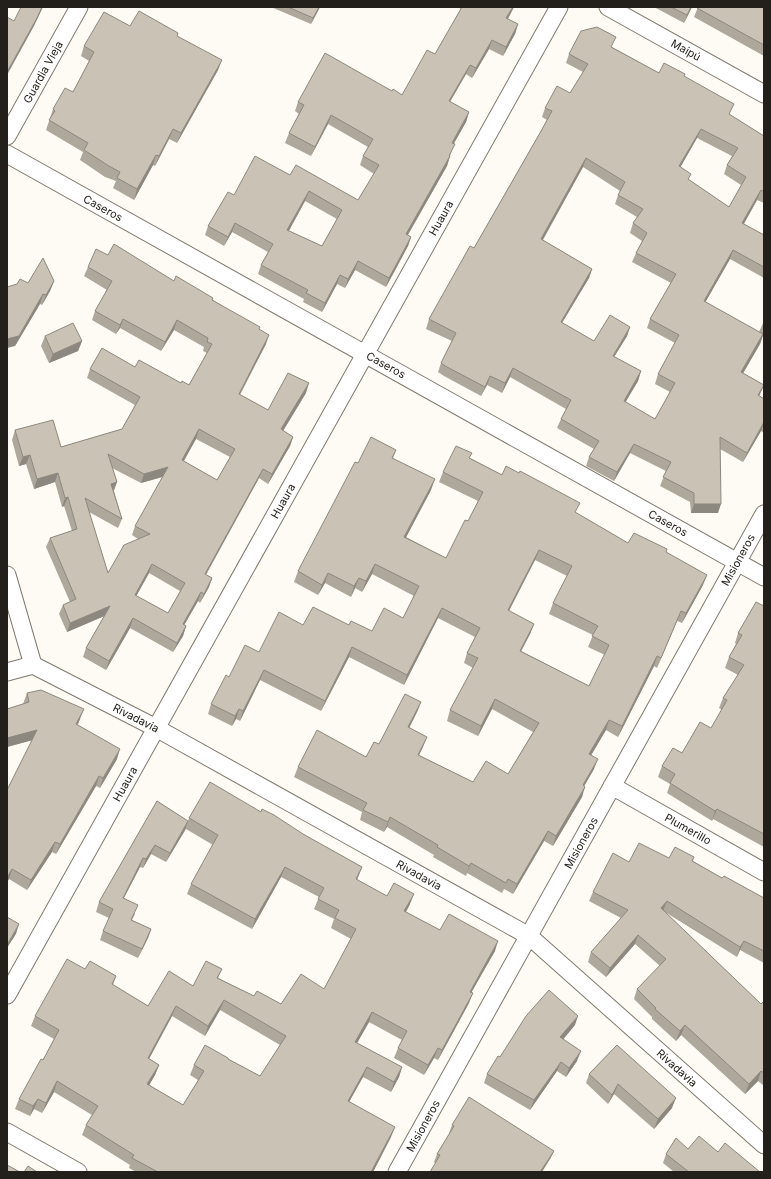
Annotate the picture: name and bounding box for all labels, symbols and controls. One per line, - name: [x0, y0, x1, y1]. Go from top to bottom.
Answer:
- street label: Maipú: [669, 36, 703, 64]
- street label: Guardia Vieja: [20, 38, 66, 106]
- street label: Caseros: [81, 192, 125, 225]
- street label: Huaura: [426, 198, 456, 238]
- street label: Caseros: [364, 349, 408, 382]
- street label: Huaura: [268, 481, 298, 521]
- street label: Caseros: [646, 507, 690, 540]
- street label: Misioneros: [718, 532, 758, 588]
- street label: Rivadavia: [111, 700, 161, 736]
- street label: Huaura: [110, 764, 140, 804]
- street label: Plumerillo: [662, 810, 714, 848]
- street label: Misioneros: [561, 815, 601, 871]
- street label: Rivadavia: [394, 857, 444, 893]
- street label: Rivadavia: [654, 1046, 700, 1090]
- street label: Misioneros: [403, 1098, 443, 1154]

